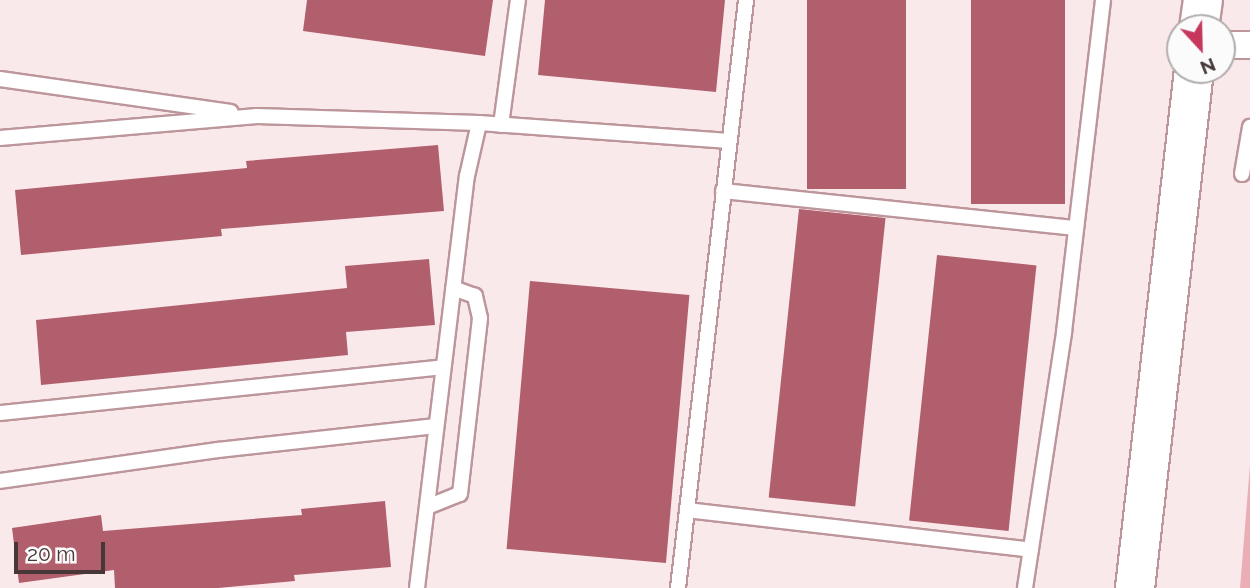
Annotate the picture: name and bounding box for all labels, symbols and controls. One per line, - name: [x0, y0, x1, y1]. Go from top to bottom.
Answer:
- north arrow: [1166, 14, 1236, 84]
- text: N: [1197, 54, 1219, 80]
- scale bar: [18, 528, 108, 572]
- text: 20 m: [27, 541, 75, 566]

